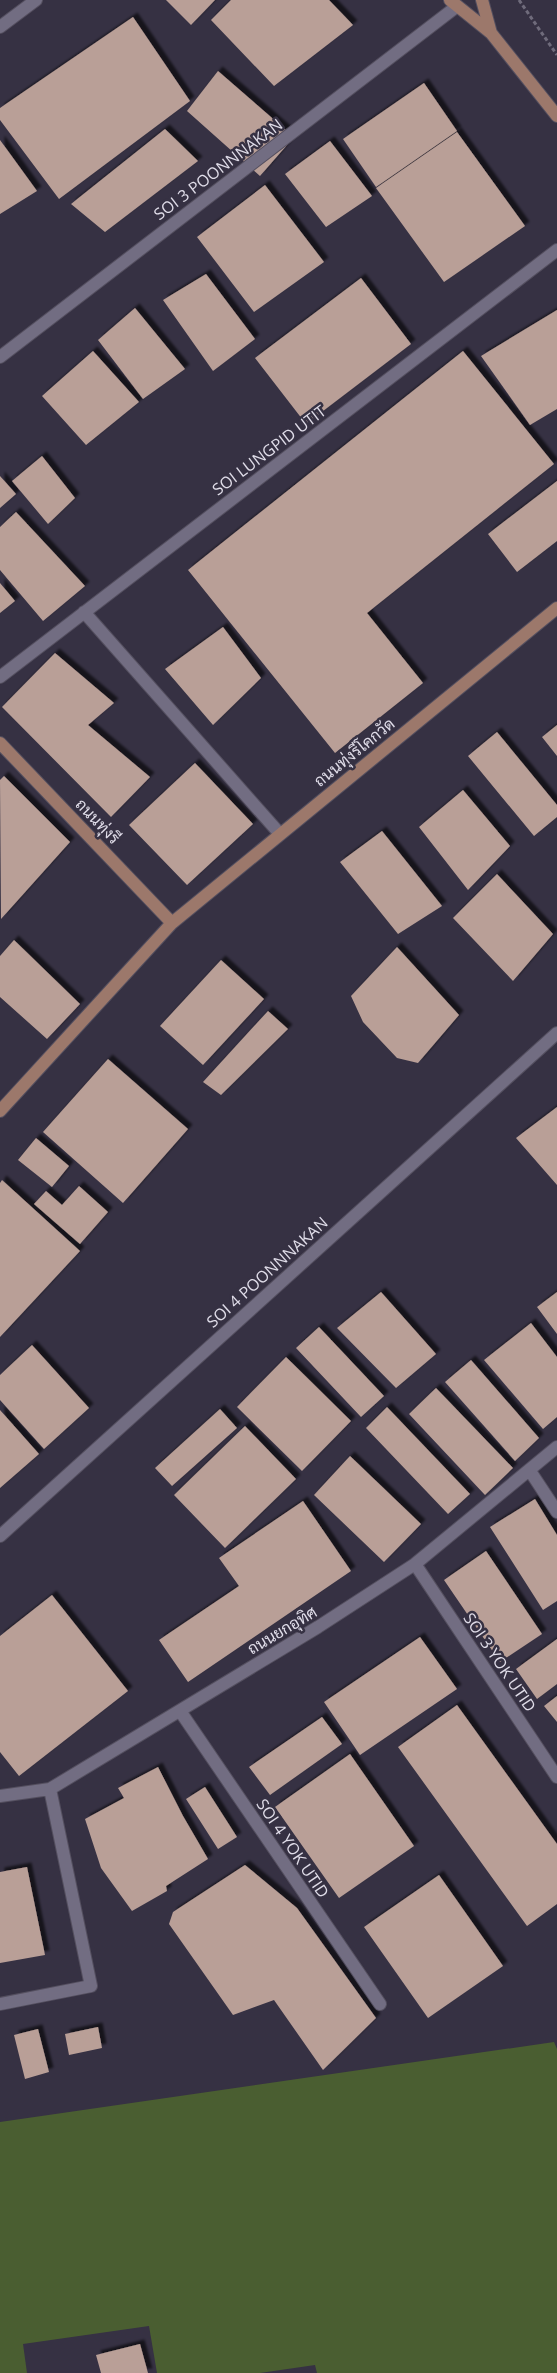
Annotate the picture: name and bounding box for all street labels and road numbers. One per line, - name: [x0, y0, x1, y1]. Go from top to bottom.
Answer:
- street label: SOI 3 POONNNAKAN: [149, 113, 287, 225]
- street label: SOI LUNGPID UTIT: [208, 400, 331, 500]
- street label: ถนนทุ่งรีโคกวัด: [309, 713, 400, 792]
- street label: ถนนทุ่งรี: [70, 794, 125, 849]
- street label: SOI 4 POONNNAKAN: [202, 1212, 332, 1332]
- street label: ถนนยกอุทิศ: [243, 1601, 321, 1660]
- street label: SOI 3 YOK UTID: [459, 1608, 541, 1716]
- street label: SOI 4 YOK UTID: [252, 1794, 334, 1902]

